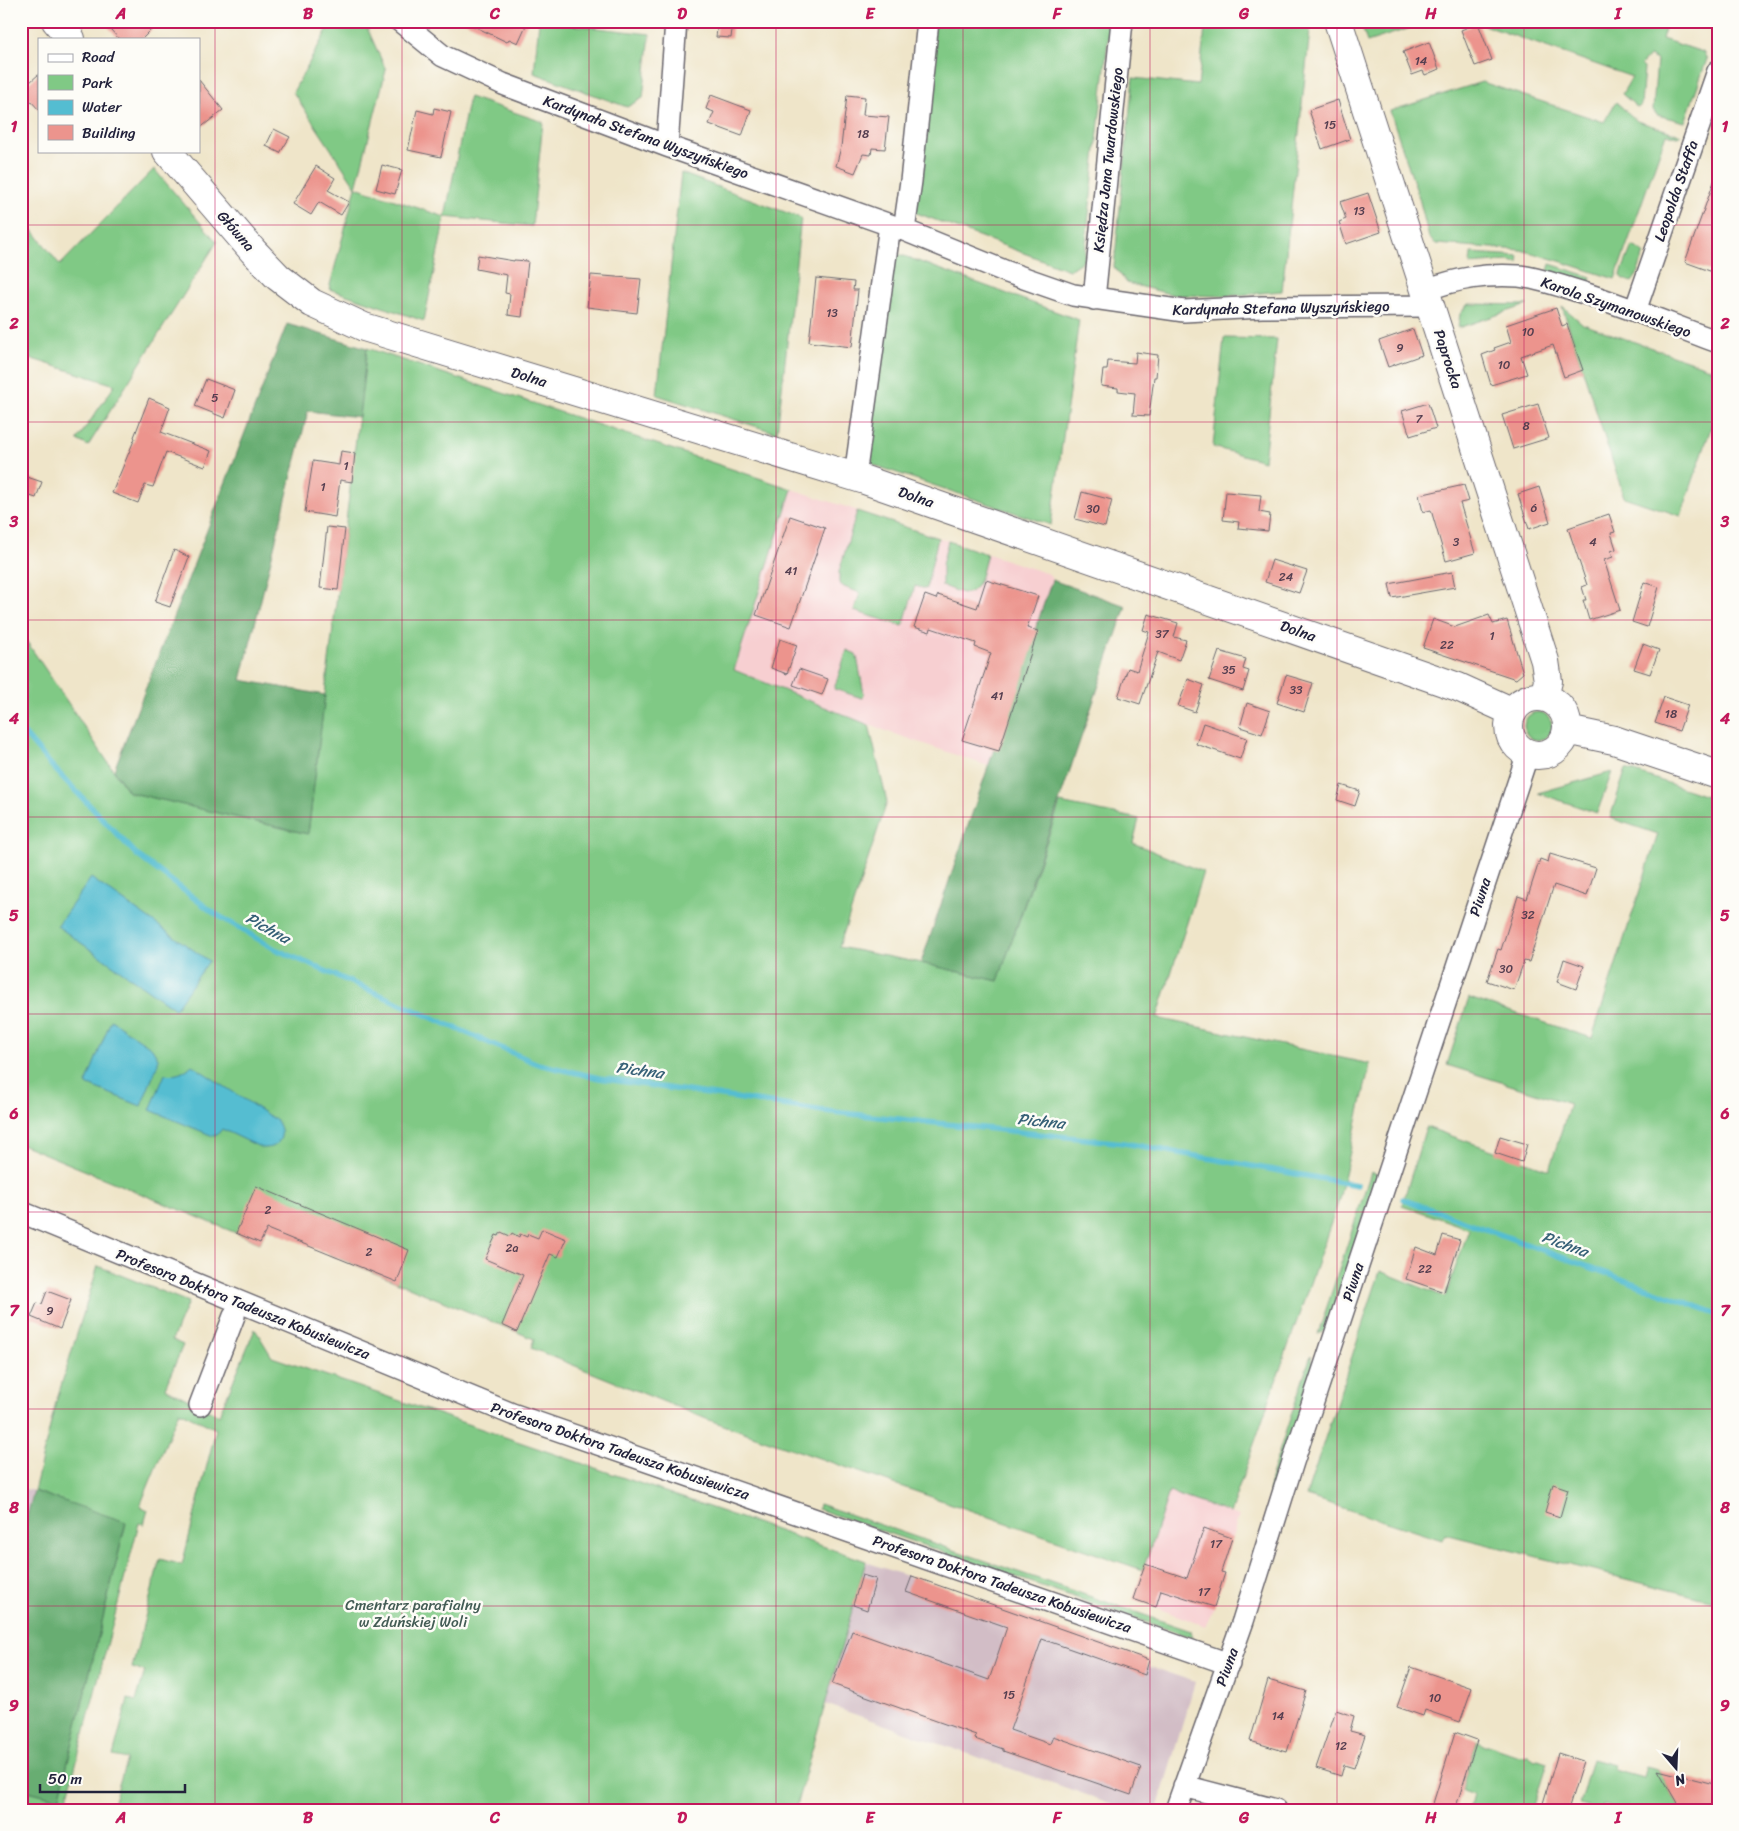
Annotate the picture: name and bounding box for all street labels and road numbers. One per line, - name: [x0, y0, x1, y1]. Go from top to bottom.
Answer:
- street label: Księdza Jana Twardowskiego: [1085, 66, 1131, 254]
- street label: Kardynała Stefana Wyszyńskiego: [540, 88, 753, 187]
- street label: Leopolda Staffa: [1647, 136, 1706, 245]
- street label: Główna: [210, 204, 262, 258]
- street label: Karola Szymanowskiego: [1537, 269, 1695, 345]
- street label: Kardynała Stefana Wyszyńskiego: [1172, 293, 1390, 323]
- street label: Paprocka: [1426, 326, 1470, 393]
- street label: Dolna: [508, 359, 551, 395]
- street label: Dolna: [895, 479, 938, 515]
- street label: Dolna: [1277, 613, 1320, 649]
- street label: Piwna: [1462, 874, 1499, 920]
- street label: Profesora Doktora Tadeusza Kobusiewicza: [112, 1241, 374, 1367]
- street label: Piwna: [1335, 1259, 1372, 1305]
- street label: Profesora Doktora Tadeusza Kobusiewicza: [487, 1394, 753, 1508]
- street label: Profesora Doktora Tadeusza Kobusiewicza: [869, 1527, 1135, 1641]
- street label: Piwna: [1208, 1644, 1246, 1690]

